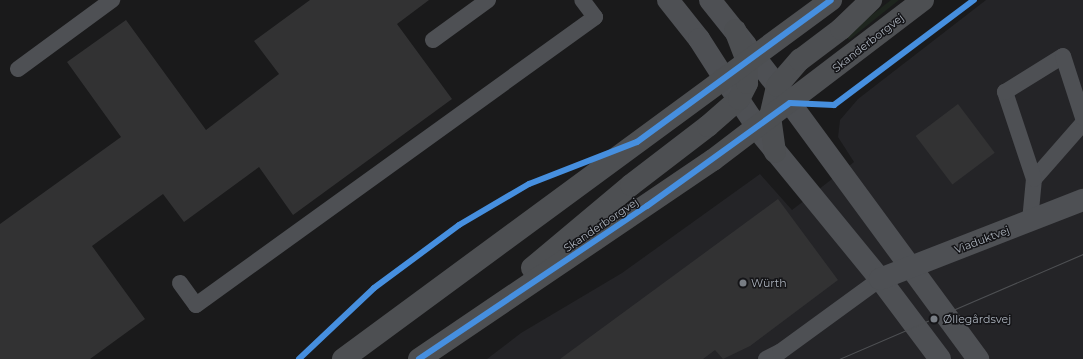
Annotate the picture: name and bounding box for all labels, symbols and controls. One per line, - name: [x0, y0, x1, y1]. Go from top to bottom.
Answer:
- street label: Skanderborgvej: [830, 11, 906, 75]
- street label: Skanderborgvej: [561, 195, 641, 255]
- street label: Viaduktvej: [953, 223, 1011, 257]
- place label: Würth: [751, 276, 787, 290]
- marker: Würth: [738, 278, 748, 288]
- place label: Øllegårdsvej: [943, 312, 1011, 326]
- marker: Øllegårdsvej: [928, 313, 940, 325]

